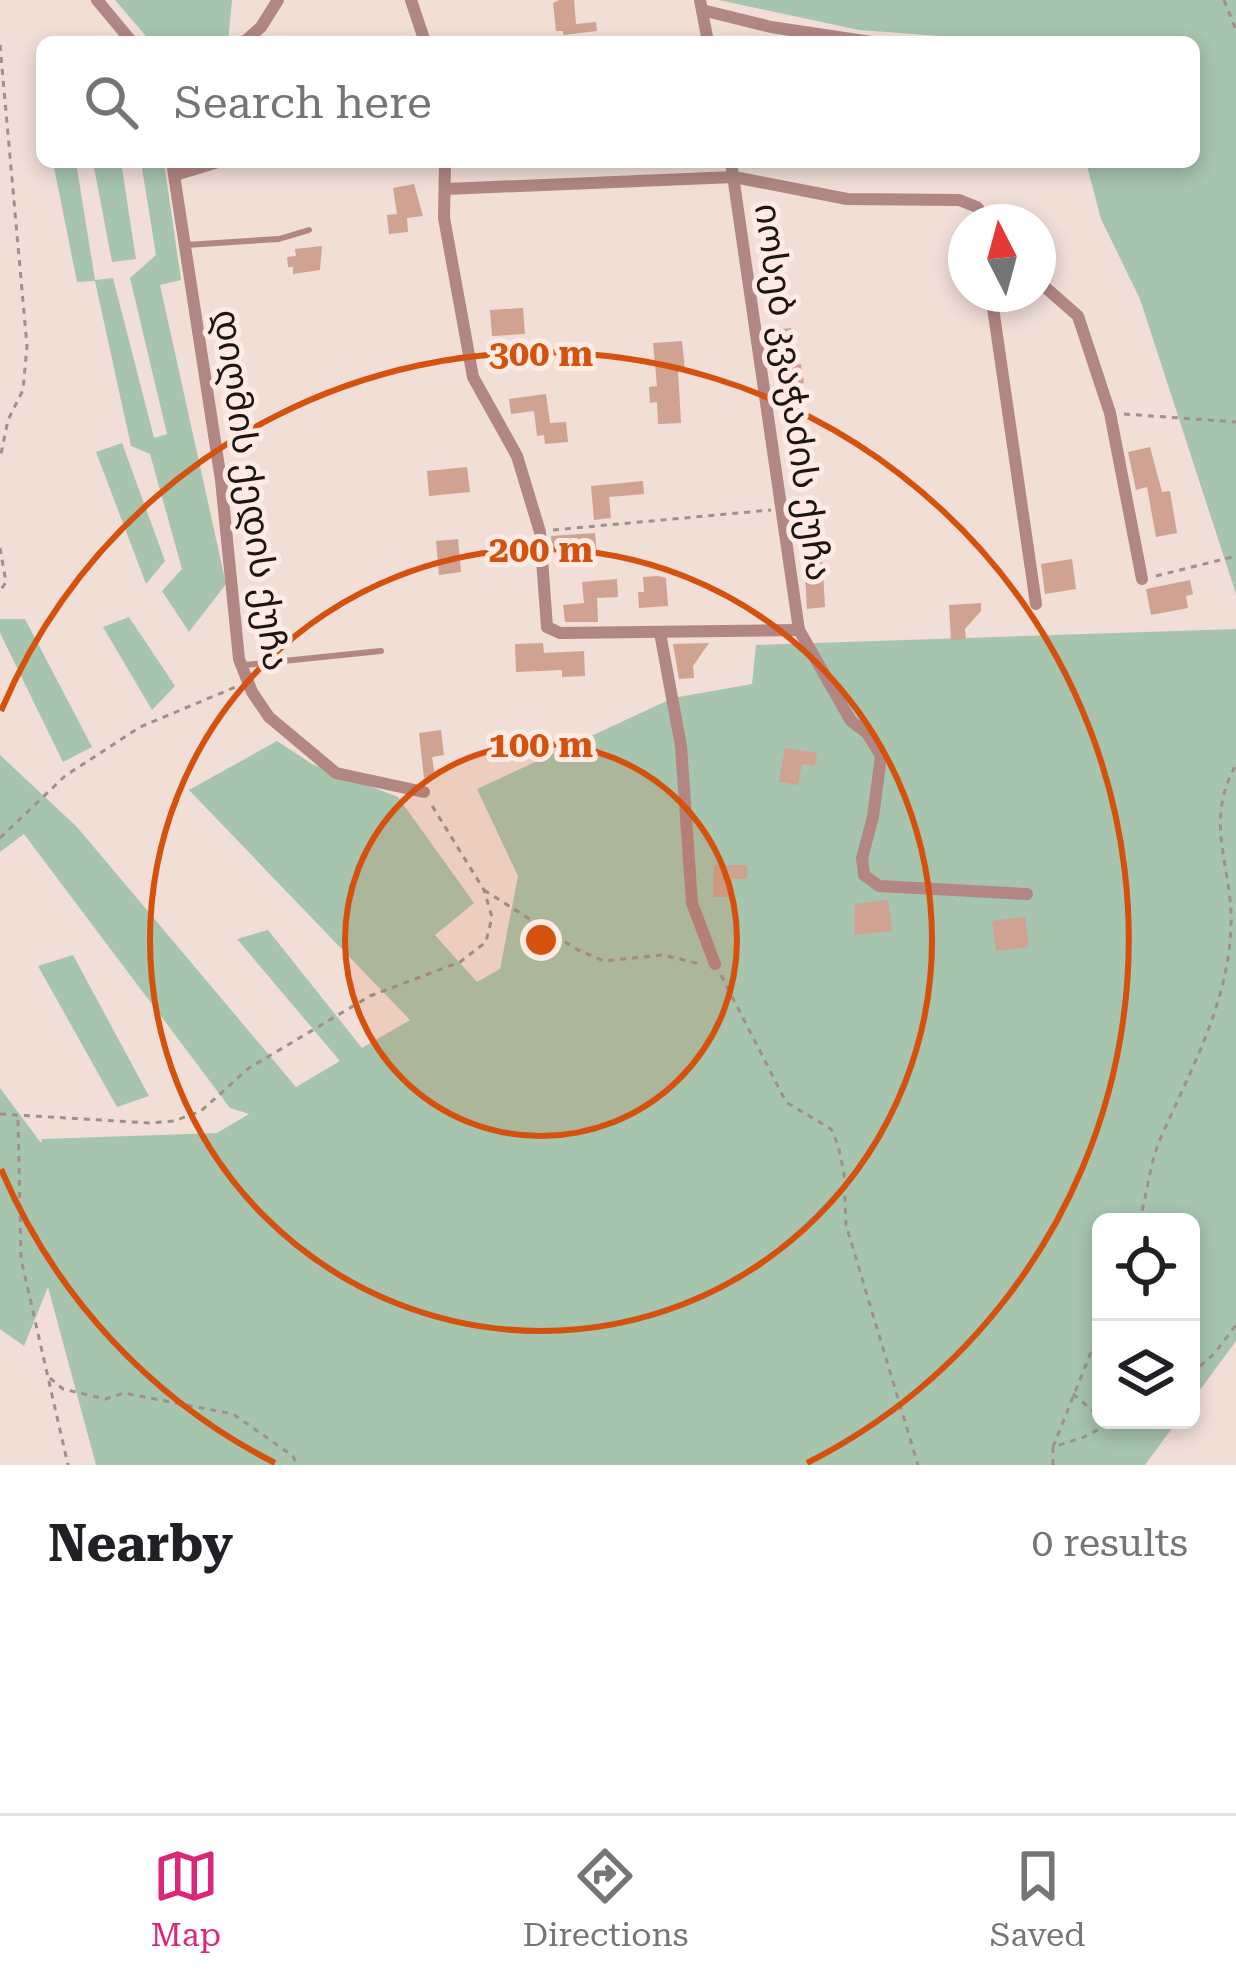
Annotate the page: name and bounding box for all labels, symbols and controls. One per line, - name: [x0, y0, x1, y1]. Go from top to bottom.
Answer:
- search box: [36, 36, 1200, 168]
- icon: search: [78, 69, 144, 135]
- text: Search here: [174, 76, 432, 129]
- street label: იოსებ კვაჭაძის ქუჩა: [746, 201, 840, 584]
- north arrow: [948, 204, 1056, 312]
- street label: დიღმის ქედის ქუჩა: [204, 307, 297, 674]
- text: 300 m: [489, 333, 593, 375]
- text: 200 m: [489, 529, 593, 571]
- text: 100 m: [489, 724, 593, 766]
- centre of rings: [520, 919, 562, 961]
- map controls: [1092, 1213, 1200, 1429]
- button: locate: [1092, 1213, 1200, 1321]
- button: layers: [1092, 1321, 1200, 1429]
- text: Nearby: [48, 1514, 233, 1573]
- text: 0 results: [1031, 1520, 1188, 1566]
- tab: Map: [151, 1843, 221, 1954]
- tab: Directions: [522, 1843, 688, 1954]
- tab: Saved: [990, 1843, 1085, 1954]

